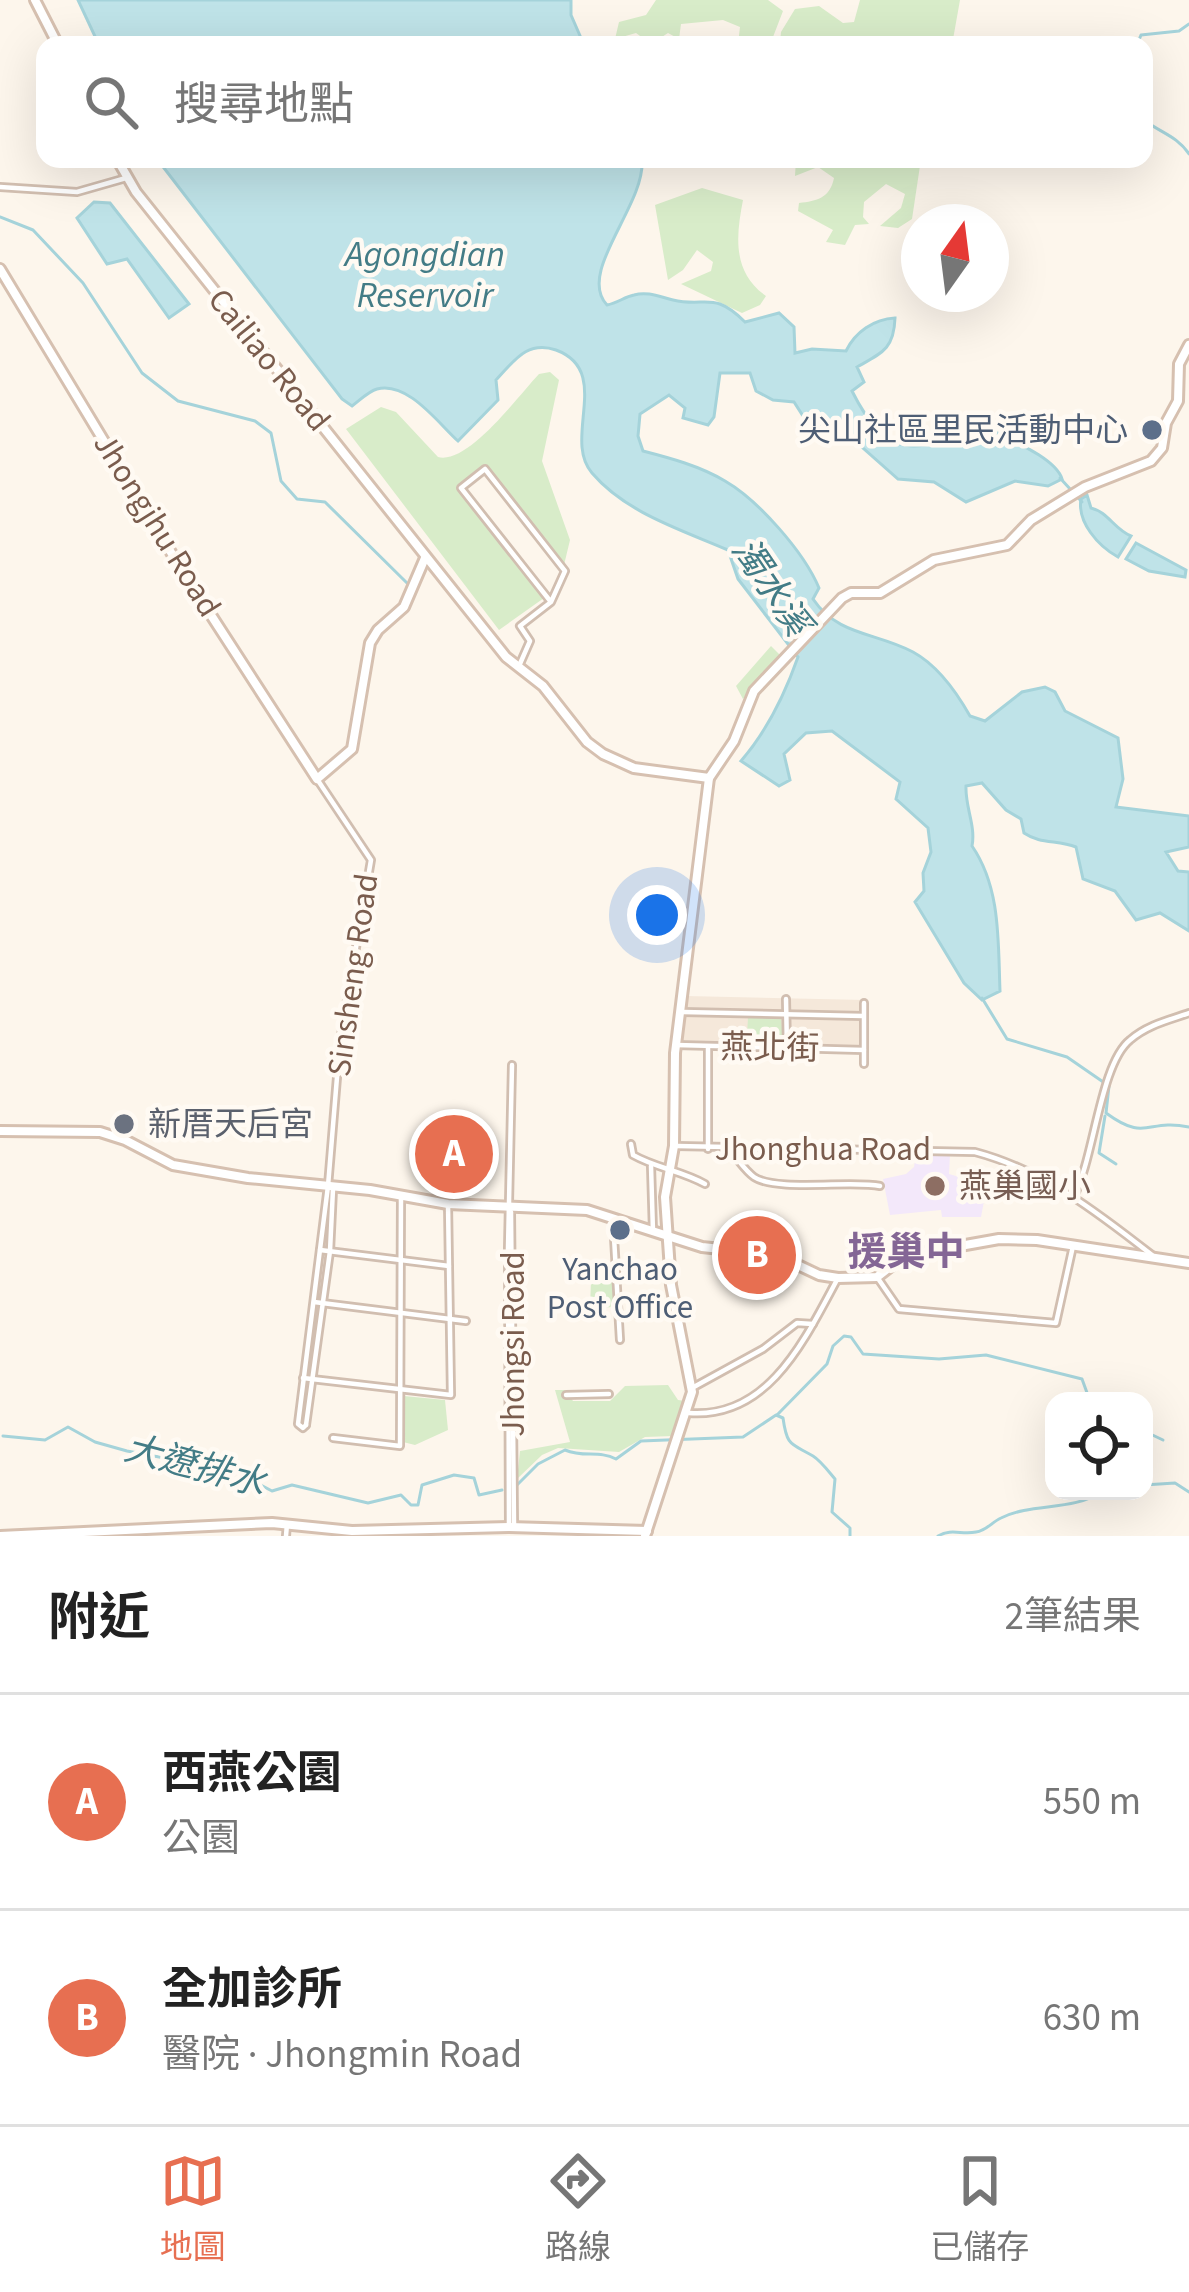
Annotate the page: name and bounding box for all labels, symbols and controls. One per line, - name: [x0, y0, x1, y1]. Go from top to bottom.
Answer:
- search box: [36, 36, 1153, 168]
- icon: search: [78, 69, 144, 135]
- text: 搜尋地點: [174, 73, 354, 137]
- north arrow: [901, 204, 1009, 312]
- water label: Agongdian Reservoir: [343, 229, 505, 321]
- street label: Cailiao Road: [197, 278, 341, 442]
- place label: 尖山社區里民活動中心: [798, 407, 1128, 454]
- marker: 尖山社區里民活動中心: [1139, 417, 1165, 443]
- street label: Jhongjhu Road: [82, 424, 232, 626]
- water label: 濁水溪: [720, 528, 825, 650]
- street label: Sinsheng Road: [316, 871, 390, 1079]
- your location: [627, 885, 687, 945]
- street label: 燕北街: [720, 1024, 820, 1072]
- place label: 新厝天后宮: [148, 1101, 313, 1148]
- pin: A: [415, 1109, 493, 1199]
- marker: 新厝天后宮: [111, 1111, 137, 1137]
- street label: Jhonghua Road: [715, 1126, 931, 1173]
- place label: 燕巢國小: [959, 1163, 1091, 1210]
- marker: 燕巢國小: [922, 1173, 948, 1199]
- pin: B: [718, 1210, 796, 1300]
- marker: Yanchao Post Office: [607, 1217, 633, 1243]
- district label: 援巢中: [847, 1225, 965, 1281]
- place label: Yanchao Post Office: [547, 1246, 693, 1331]
- street label: Jhongsi Road: [490, 1251, 537, 1437]
- map controls: [1045, 1392, 1153, 1500]
- button: locate: [1045, 1392, 1153, 1500]
- water label: 大遼排水: [119, 1423, 273, 1510]
- text: 附近: [48, 1582, 150, 1654]
- text: 2筆結果: [1005, 1589, 1141, 1645]
- text: 西燕公園: [162, 1742, 342, 1806]
- text: A: [76, 1774, 98, 1830]
- text: 550 m: [1043, 1774, 1141, 1830]
- text: 公園: [162, 1811, 240, 1867]
- text: 全加診所: [162, 1958, 342, 2022]
- text: B: [75, 1990, 99, 2046]
- text: 630 m: [1043, 1990, 1141, 2046]
- text: 醫院 · Jhongmin Road: [162, 2027, 522, 2083]
- tab: 地圖: [160, 2148, 226, 2271]
- tab: 路線: [545, 2148, 611, 2271]
- tab: 已儲存: [930, 2148, 1029, 2271]

